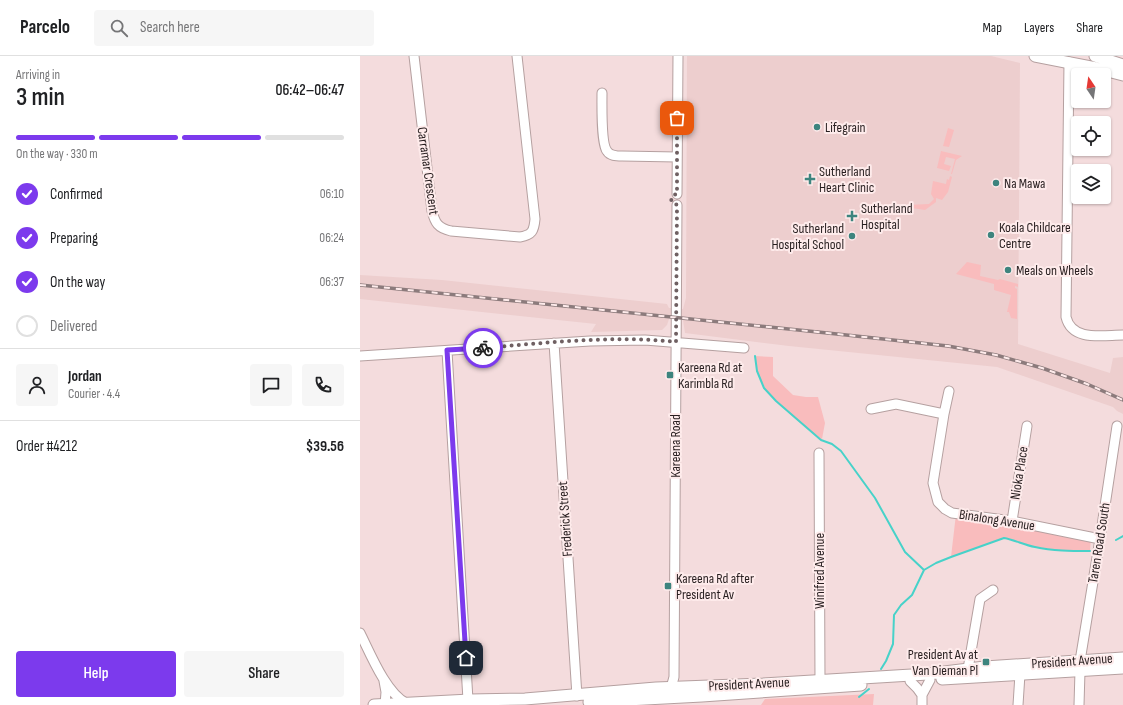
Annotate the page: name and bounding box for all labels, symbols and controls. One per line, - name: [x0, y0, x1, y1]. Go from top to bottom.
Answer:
- search box: [94, 10, 374, 46]
- text: Parcelo: [20, 16, 70, 39]
- icon: search: [108, 17, 130, 39]
- text: Search here: [140, 18, 200, 37]
- text: Map: [982, 19, 1002, 36]
- text: Layers: [1024, 19, 1054, 36]
- text: Share: [1076, 19, 1103, 36]
- text: Arriving in: [16, 67, 60, 83]
- north arrow: [1071, 68, 1111, 108]
- map controls: [1071, 68, 1111, 204]
- text: 06:42–06:47: [276, 81, 344, 100]
- text: 3 min: [16, 82, 65, 113]
- pin: [660, 101, 694, 135]
- icon: bag: [666, 107, 688, 129]
- button: locate: [1071, 116, 1111, 156]
- place label: Lifegrain: [825, 119, 866, 136]
- marker: Lifegrain: [812, 122, 822, 132]
- street label: Carramar Crescent: [413, 126, 443, 216]
- text: On the way · 330 m: [16, 146, 98, 162]
- place label: Sutherland Heart Clinic: [819, 163, 874, 196]
- button: layers: [1071, 164, 1111, 204]
- marker: Sutherland Heart Clinic: [804, 173, 816, 185]
- place label: Na Mawa: [1004, 175, 1045, 192]
- marker: Na Mawa: [991, 178, 1001, 188]
- icon: check: [16, 183, 38, 205]
- text: Confirmed: [50, 185, 103, 204]
- text: 06:10: [320, 186, 344, 202]
- place label: Sutherland Hospital: [861, 200, 913, 233]
- marker: Sutherland Hospital: [846, 210, 858, 222]
- place label: Koala Childcare Centre: [999, 219, 1071, 252]
- place label: Sutherland Hospital School: [771, 220, 844, 253]
- icon: check: [16, 227, 38, 249]
- text: Preparing: [50, 229, 98, 248]
- text: 06:24: [319, 230, 344, 246]
- marker: Koala Childcare Centre: [986, 230, 996, 240]
- marker: Sutherland Hospital School: [847, 231, 857, 241]
- place label: Meals on Wheels: [1016, 262, 1093, 279]
- marker: Meals on Wheels: [1003, 265, 1013, 275]
- icon: check: [16, 271, 38, 293]
- text: On the way: [50, 273, 105, 292]
- text: 06:37: [319, 274, 344, 290]
- text: Delivered: [50, 317, 97, 336]
- courier: [463, 328, 503, 368]
- icon: bike: [472, 337, 494, 359]
- place label: Kareena Rd at Karimbla Rd: [678, 359, 742, 392]
- button: person: [16, 364, 58, 406]
- button: chat: [250, 364, 292, 406]
- button: phone: [302, 364, 344, 406]
- text: Jordan: [68, 367, 102, 386]
- marker: Kareena Rd at Karimbla Rd: [665, 370, 675, 380]
- text: Courier · 4.4: [68, 386, 120, 402]
- street label: Kareena Road: [667, 414, 684, 478]
- text: Order #4212: [16, 437, 77, 456]
- text: $39.56: [306, 437, 344, 456]
- street label: Nioka Place: [1006, 445, 1032, 501]
- street label: Frederick Street: [554, 481, 576, 557]
- street label: Taren Road South: [1084, 502, 1114, 584]
- street label: Binalong Avenue: [958, 506, 1036, 534]
- street label: Winifred Avenue: [811, 533, 828, 609]
- place label: Kareena Rd after President Av: [676, 570, 754, 603]
- marker: Kareena Rd after President Av: [663, 581, 673, 591]
- pin: [449, 641, 483, 675]
- place label: President Av at Van Dieman Pl: [908, 646, 978, 679]
- icon: home: [455, 647, 477, 669]
- street label: President Avenue: [1031, 650, 1113, 672]
- button: Help: [16, 651, 176, 697]
- button: Share: [184, 651, 344, 697]
- marker: President Av at Van Dieman Pl: [981, 657, 991, 667]
- street label: President Avenue: [708, 673, 790, 695]

